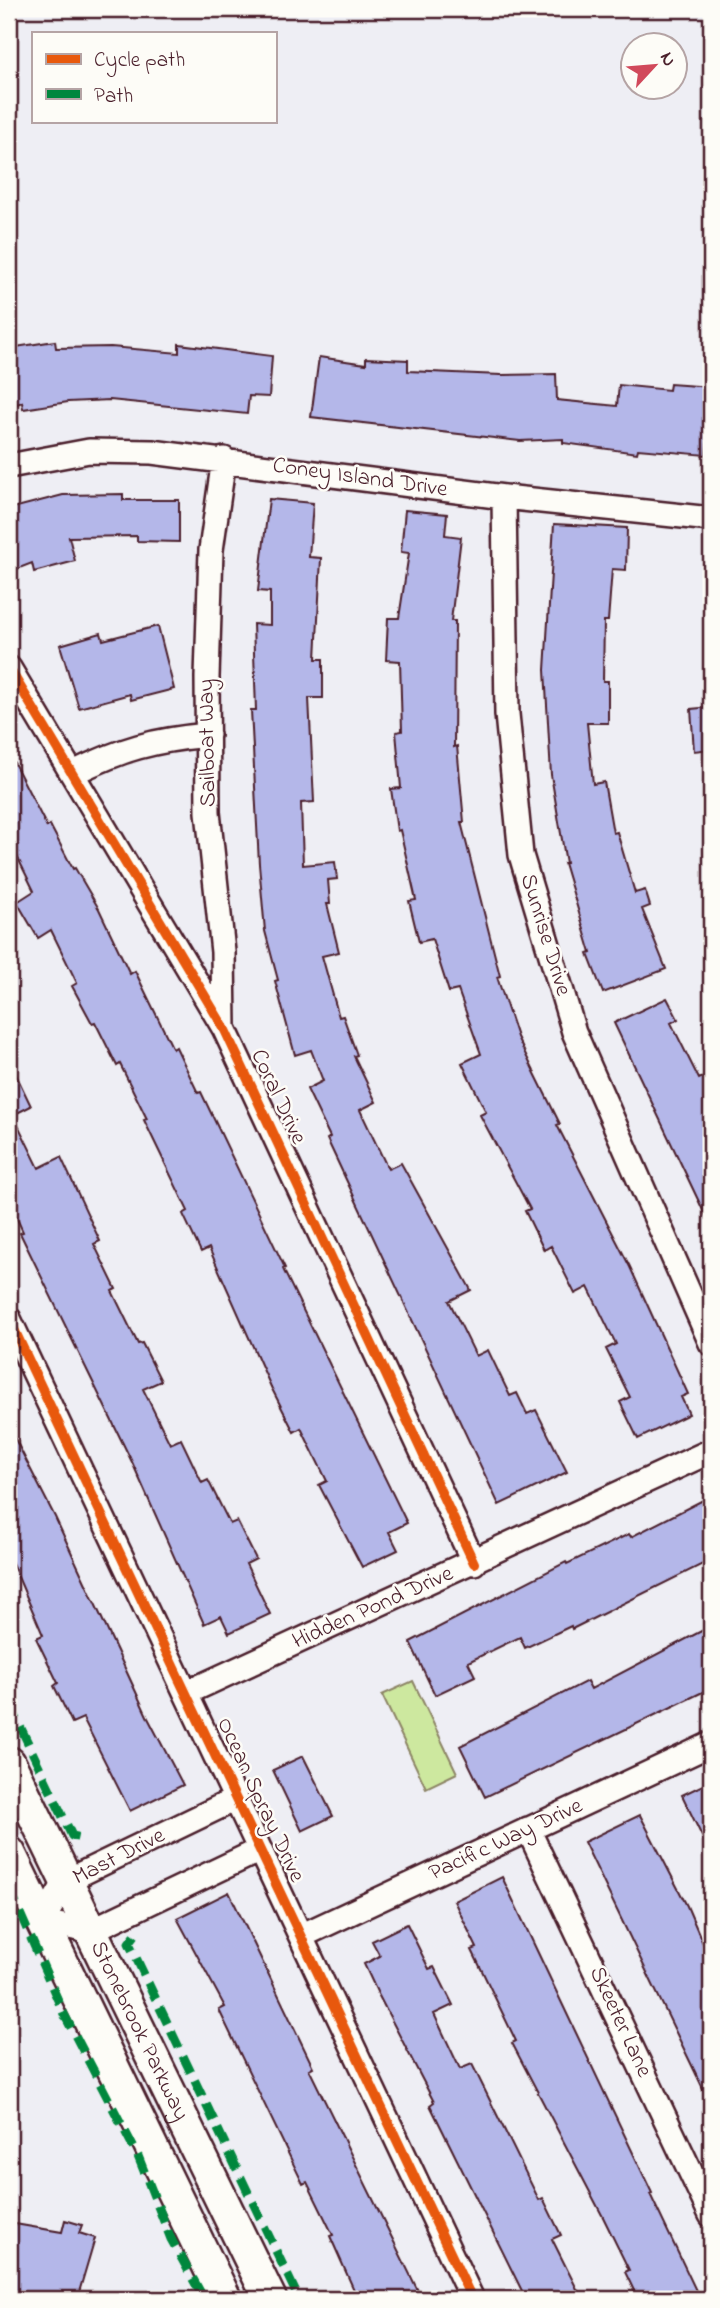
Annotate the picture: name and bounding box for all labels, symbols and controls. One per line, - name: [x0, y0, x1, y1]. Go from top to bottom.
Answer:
- legend: [32, 32, 276, 122]
- north arrow: [618, 32, 688, 102]
- text: Cycle path: [94, 46, 185, 78]
- text: N: [652, 48, 682, 71]
- text: Path: [94, 82, 133, 112]
- street label: Coney Island Drive: [270, 449, 450, 509]
- street label: Sailboat Way: [190, 679, 228, 807]
- street label: Sunrise Drive: [511, 870, 579, 1001]
- street label: Coral Drive: [242, 1044, 315, 1151]
- street label: Hidden Pond Drive: [287, 1558, 459, 1658]
- street label: Ocean Spray Drive: [206, 1712, 313, 1889]
- street label: Pacific Way Drive: [424, 1790, 590, 1892]
- street label: Mast Drive: [67, 1819, 171, 1894]
- street label: Stonebrook Parkway: [82, 1935, 197, 2127]
- street label: Skeeter Lane: [580, 1961, 660, 2083]

